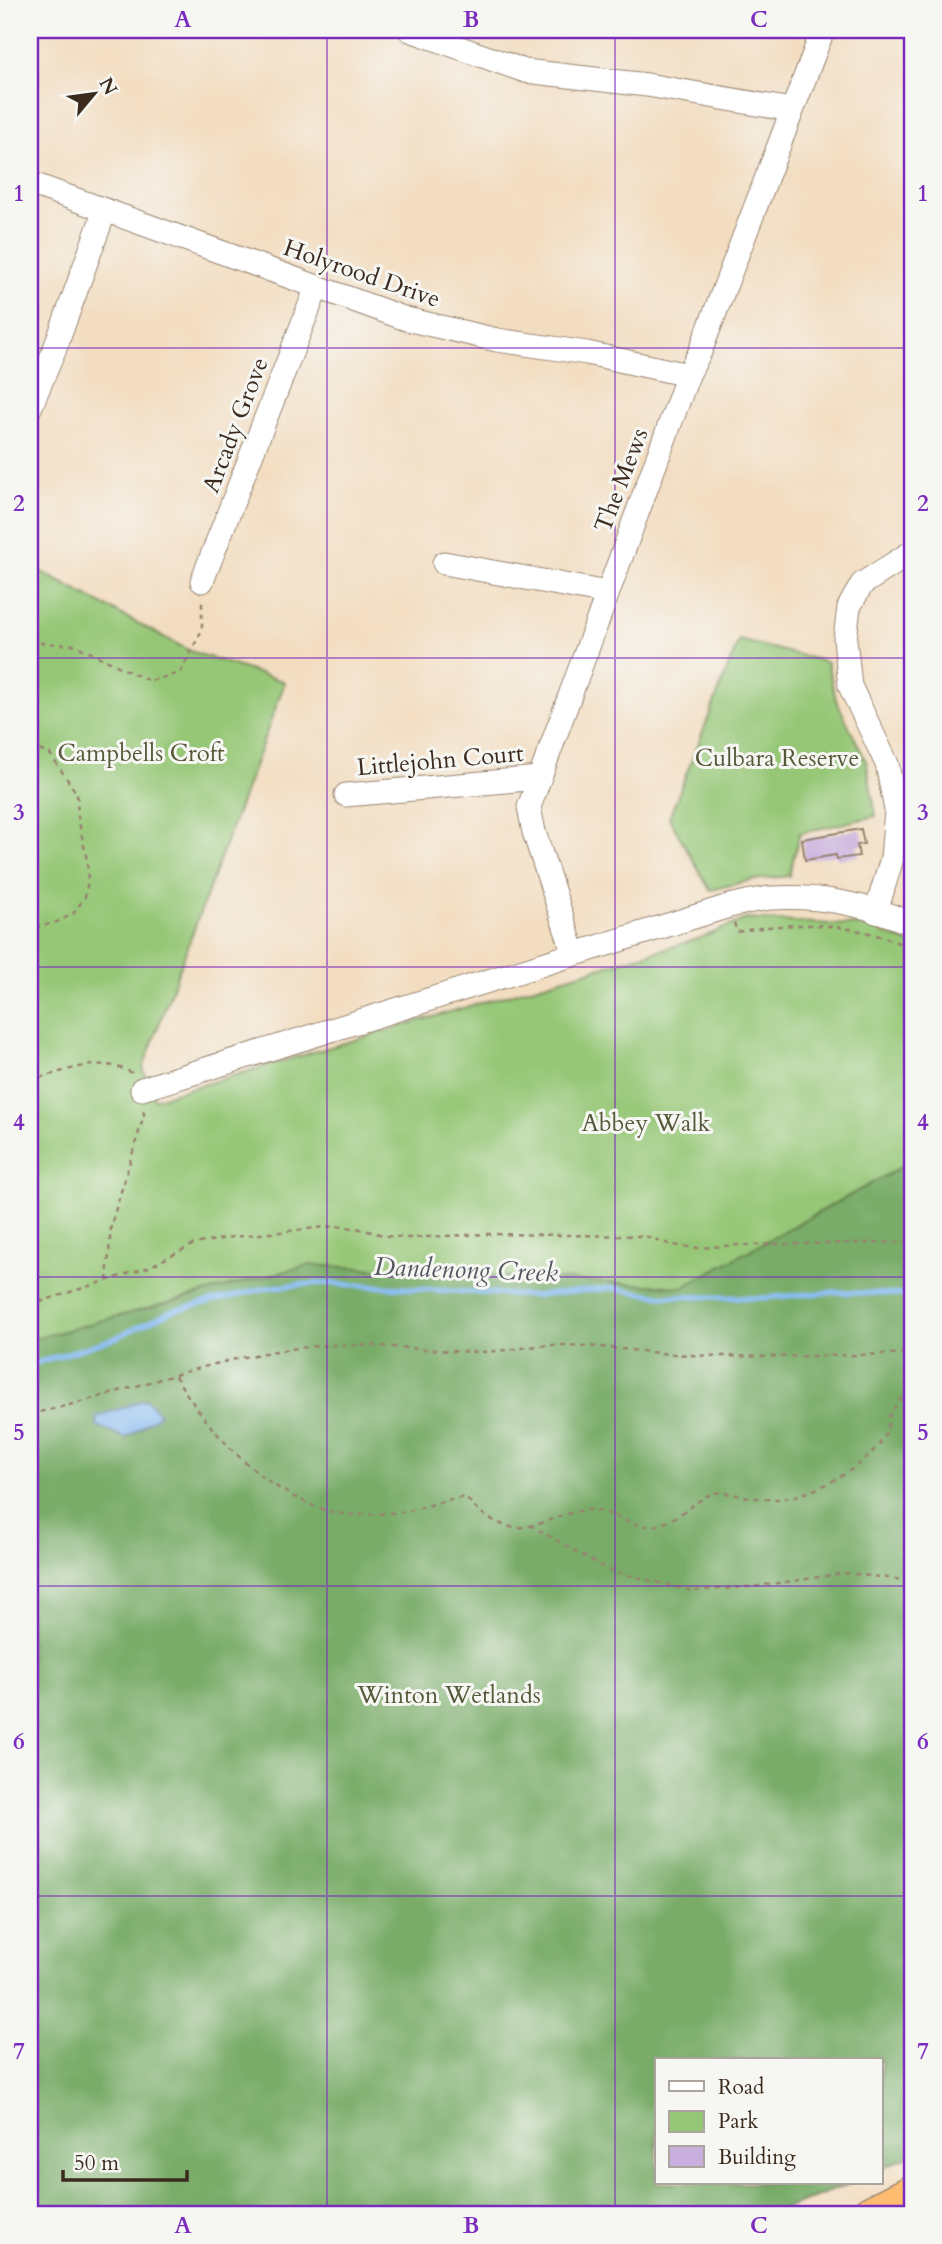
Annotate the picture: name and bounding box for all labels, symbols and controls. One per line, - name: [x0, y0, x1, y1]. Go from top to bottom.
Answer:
- text: A: [174, 4, 192, 35]
- text: B: [463, 4, 479, 35]
- text: C: [750, 4, 768, 35]
- north arrow: [60, 60, 130, 130]
- text: N: [93, 73, 124, 100]
- text: 1: [13, 178, 25, 209]
- text: 1: [917, 178, 929, 209]
- street label: Holyrood Drive: [279, 231, 445, 316]
- street label: Arcady Grove: [194, 353, 276, 498]
- street label: The Mews: [587, 423, 656, 537]
- text: 2: [13, 488, 25, 519]
- text: 2: [917, 488, 929, 519]
- park label: Campbells Croft: [57, 737, 225, 770]
- street label: Littlejohn Court: [355, 737, 525, 784]
- park label: Culbara Reserve: [695, 742, 859, 775]
- text: 3: [13, 797, 25, 828]
- text: 3: [917, 797, 929, 828]
- text: 4: [13, 1107, 25, 1138]
- park label: Abbey Walk: [582, 1107, 710, 1140]
- text: 4: [917, 1107, 929, 1138]
- water label: Dandenong Creek: [373, 1249, 559, 1290]
- text: 5: [13, 1417, 25, 1448]
- text: 5: [917, 1417, 929, 1448]
- park label: Winton Wetlands: [356, 1679, 541, 1712]
- text: 6: [13, 1726, 25, 1757]
- text: 6: [917, 1726, 929, 1757]
- text: 7: [13, 2036, 25, 2067]
- text: 7: [917, 2036, 929, 2067]
- legend: [655, 2058, 883, 2184]
- text: Road: [718, 2073, 764, 2102]
- text: Park: [718, 2107, 759, 2136]
- scale bar: [63, 2139, 187, 2183]
- text: Building: [718, 2143, 796, 2172]
- text: 50 m: [74, 2149, 119, 2178]
- text: A: [174, 2210, 192, 2241]
- text: B: [463, 2210, 479, 2241]
- text: C: [750, 2210, 768, 2241]

